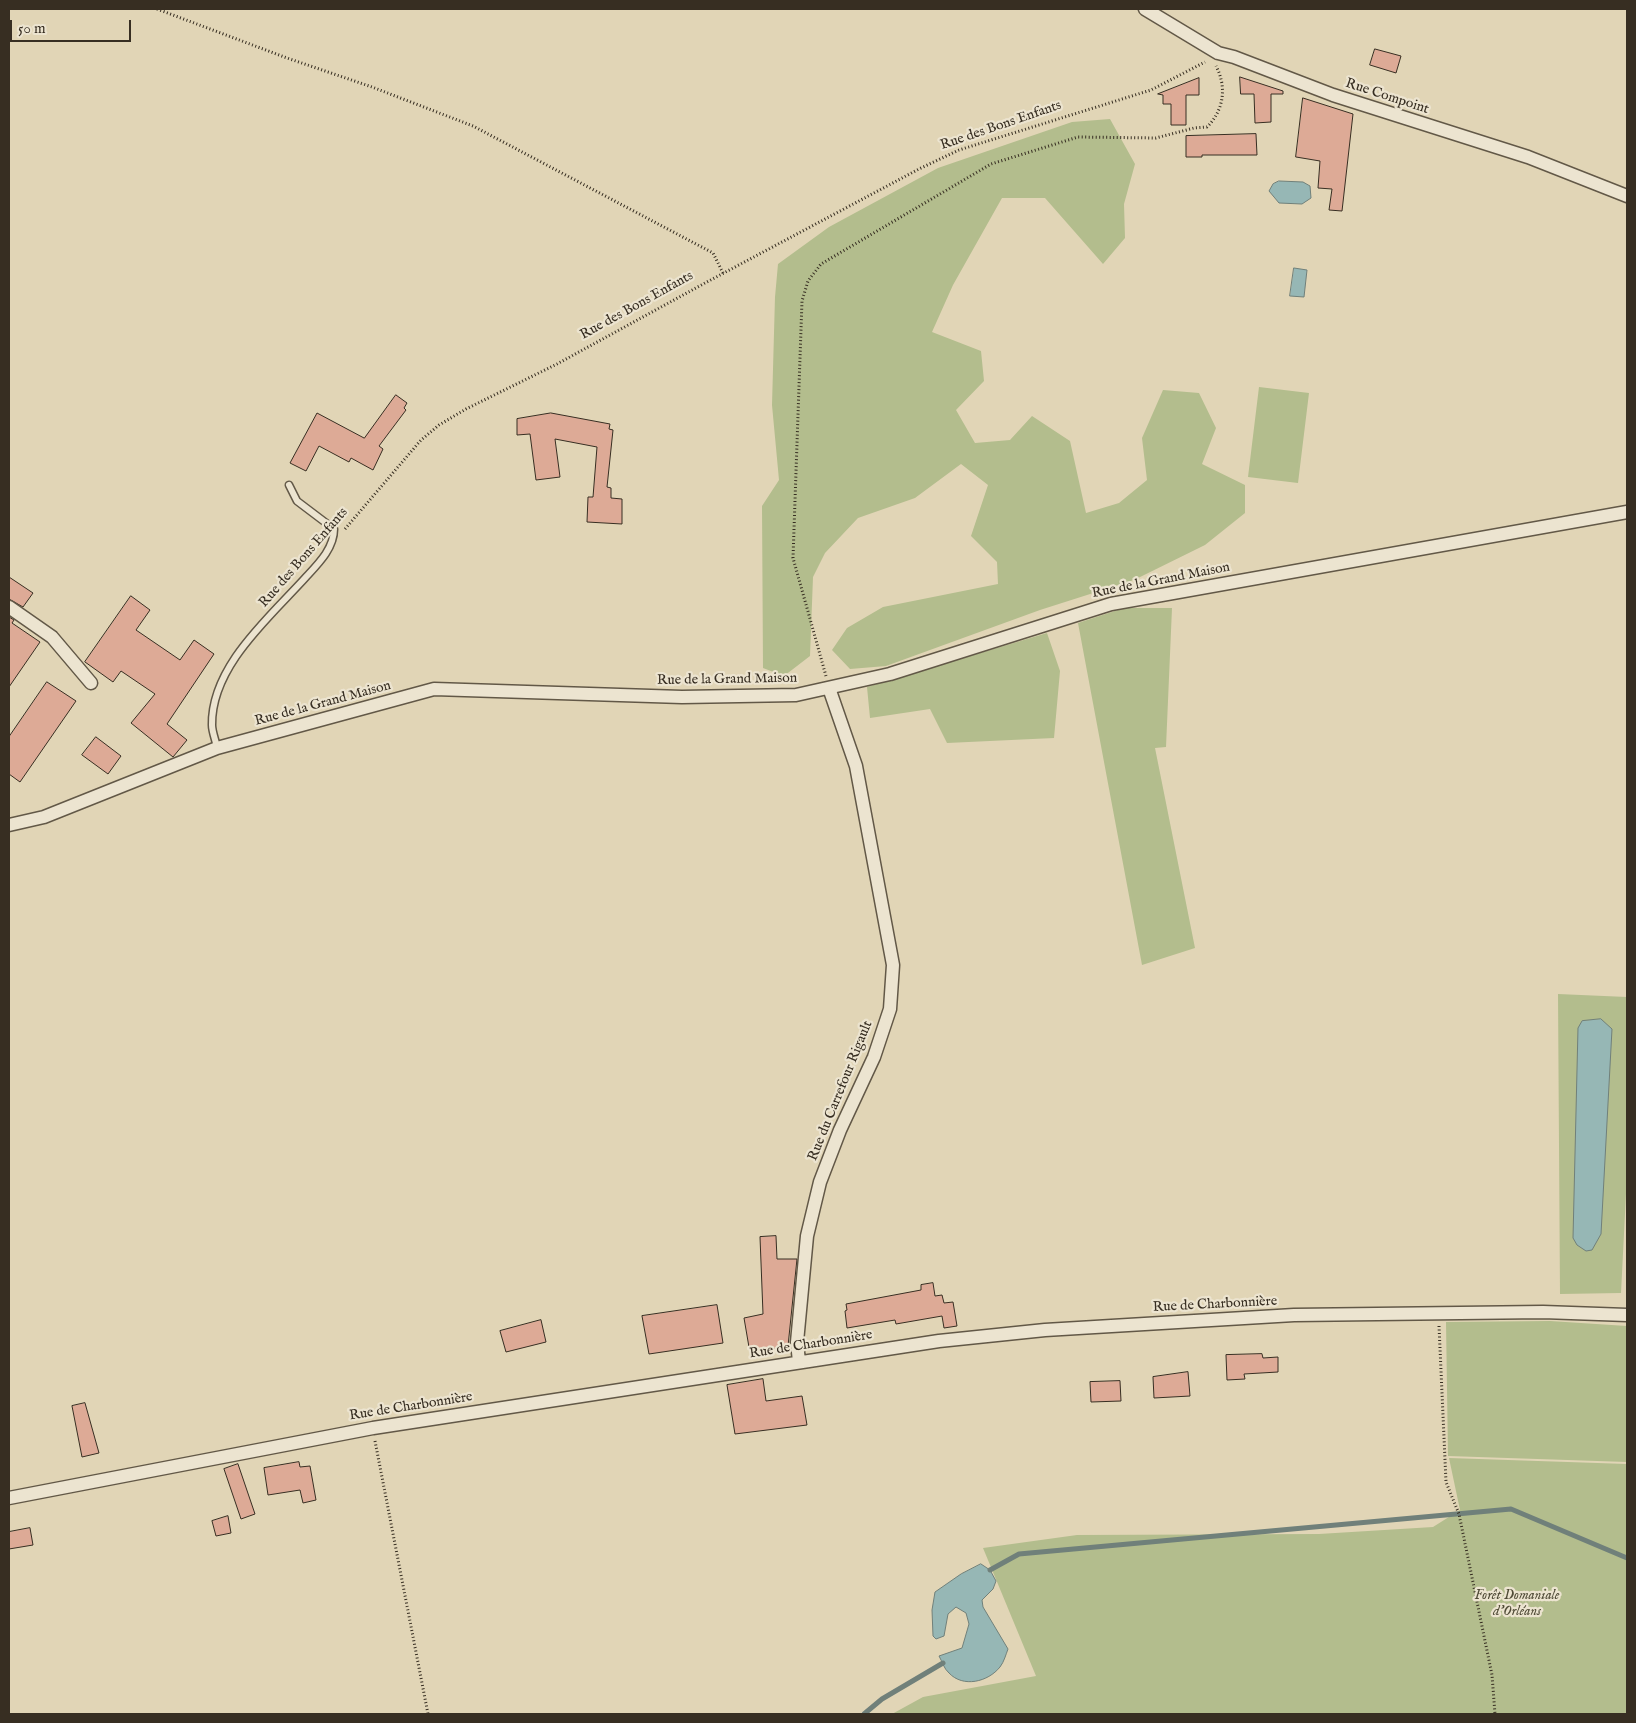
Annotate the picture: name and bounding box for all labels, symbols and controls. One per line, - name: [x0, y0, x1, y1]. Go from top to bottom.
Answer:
- scale bar: [12, 10, 134, 42]
- text: 50 m: [18, 19, 46, 38]
- street label: Rue Compoint: [1343, 76, 1431, 118]
- street label: Rue des Bons Enfants: [938, 97, 1064, 155]
- street label: Rue des Bons Enfants: [577, 268, 697, 344]
- street label: Rue des Bons Enfants: [256, 505, 352, 611]
- street label: Rue de la Grand Maison: [1091, 559, 1231, 603]
- street label: Rue de la Grand Maison: [657, 670, 797, 690]
- street label: Rue de la Grand Maison: [253, 678, 393, 730]
- street label: Rue du Carrefour Rigault: [805, 1018, 877, 1164]
- street label: Rue de Charbonnière: [1152, 1293, 1278, 1317]
- street label: Rue de Charbonnière: [748, 1327, 874, 1363]
- street label: Rue de Charbonnière: [348, 1389, 474, 1425]
- park label: Forêt Domaniale d'Orléans: [1474, 1588, 1560, 1620]

